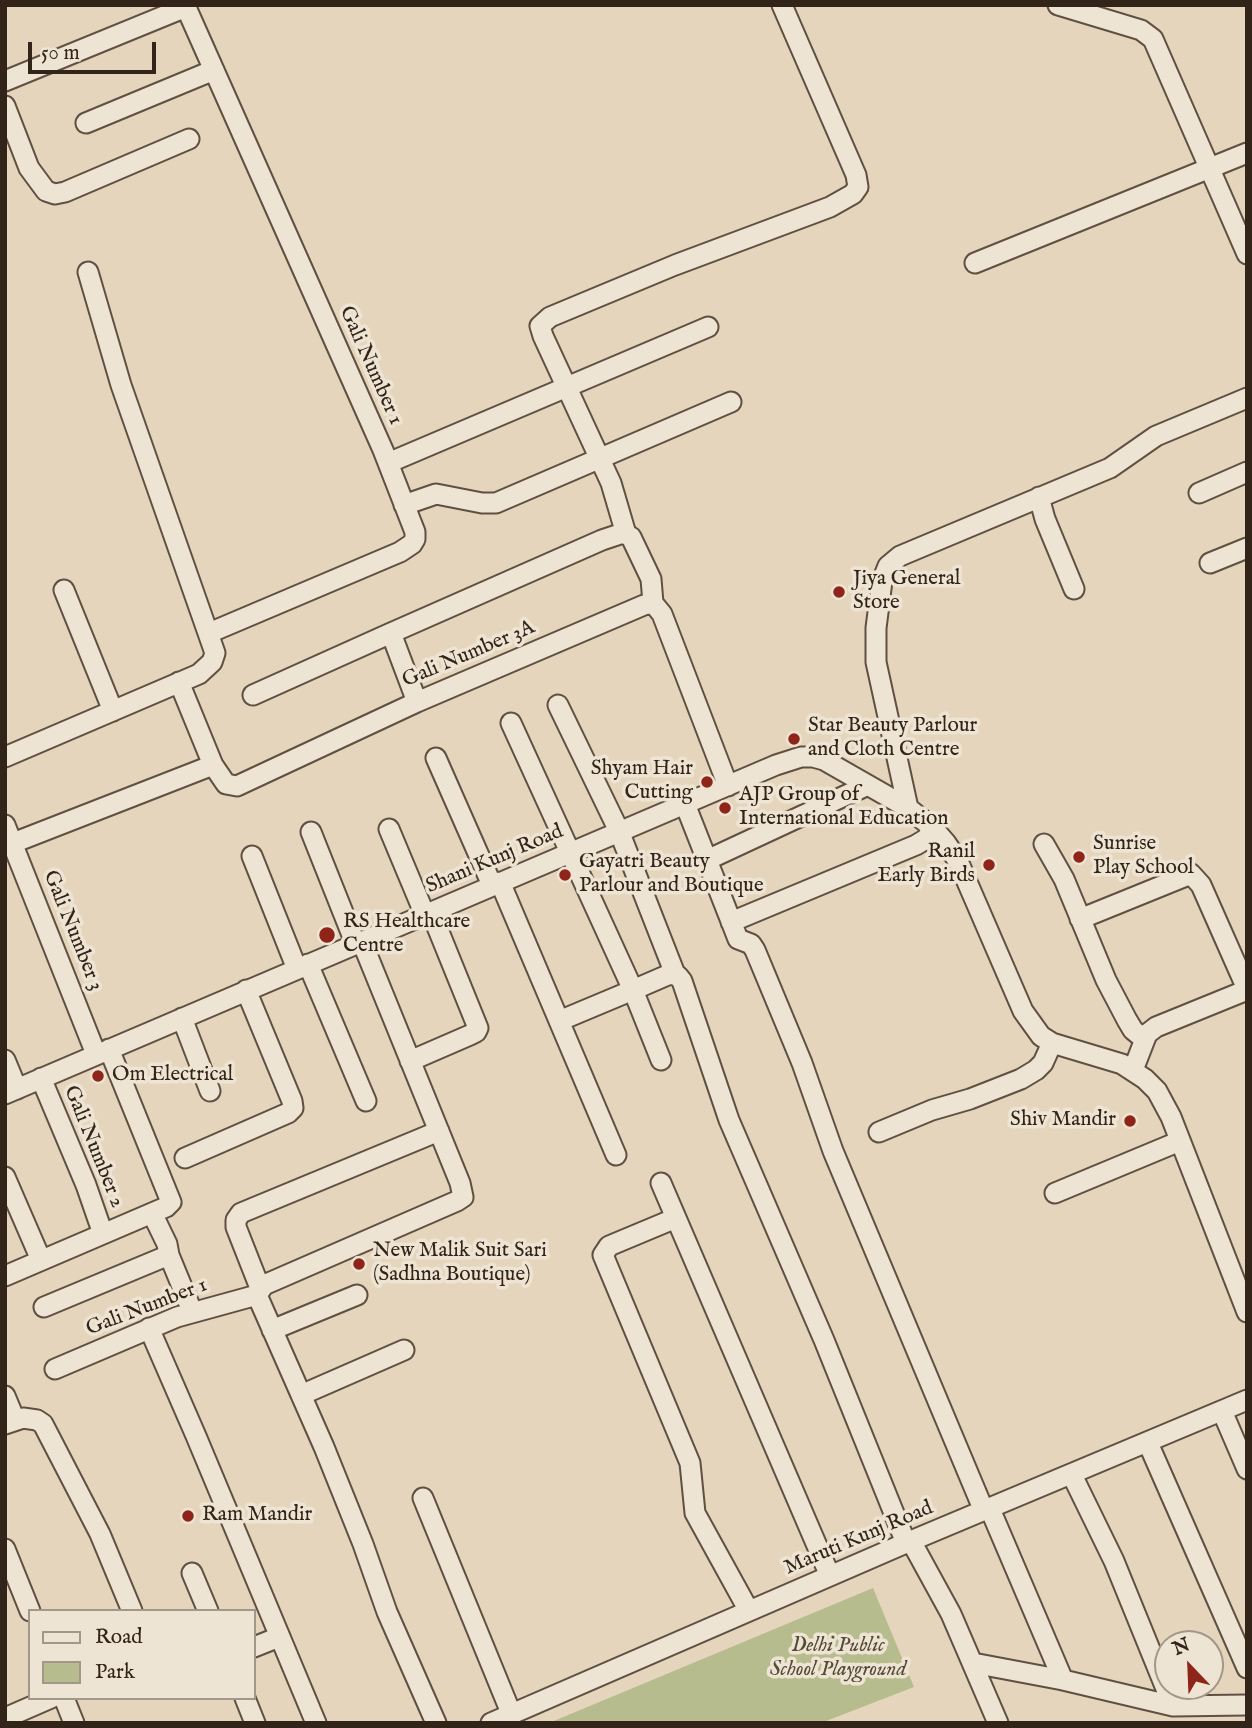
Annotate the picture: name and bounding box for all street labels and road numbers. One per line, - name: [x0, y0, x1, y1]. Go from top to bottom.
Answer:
- street label: Gali Number 1: [333, 303, 407, 429]
- street label: Gali Number 3A: [399, 616, 539, 694]
- street label: Shani Kunj Road: [423, 820, 567, 900]
- street label: Gali Number 3: [36, 867, 108, 995]
- street label: Gali Number 2: [57, 1082, 129, 1212]
- street label: Gali Number 1: [83, 1273, 211, 1343]
- street label: Maruti Kunj Road: [781, 1496, 937, 1582]

